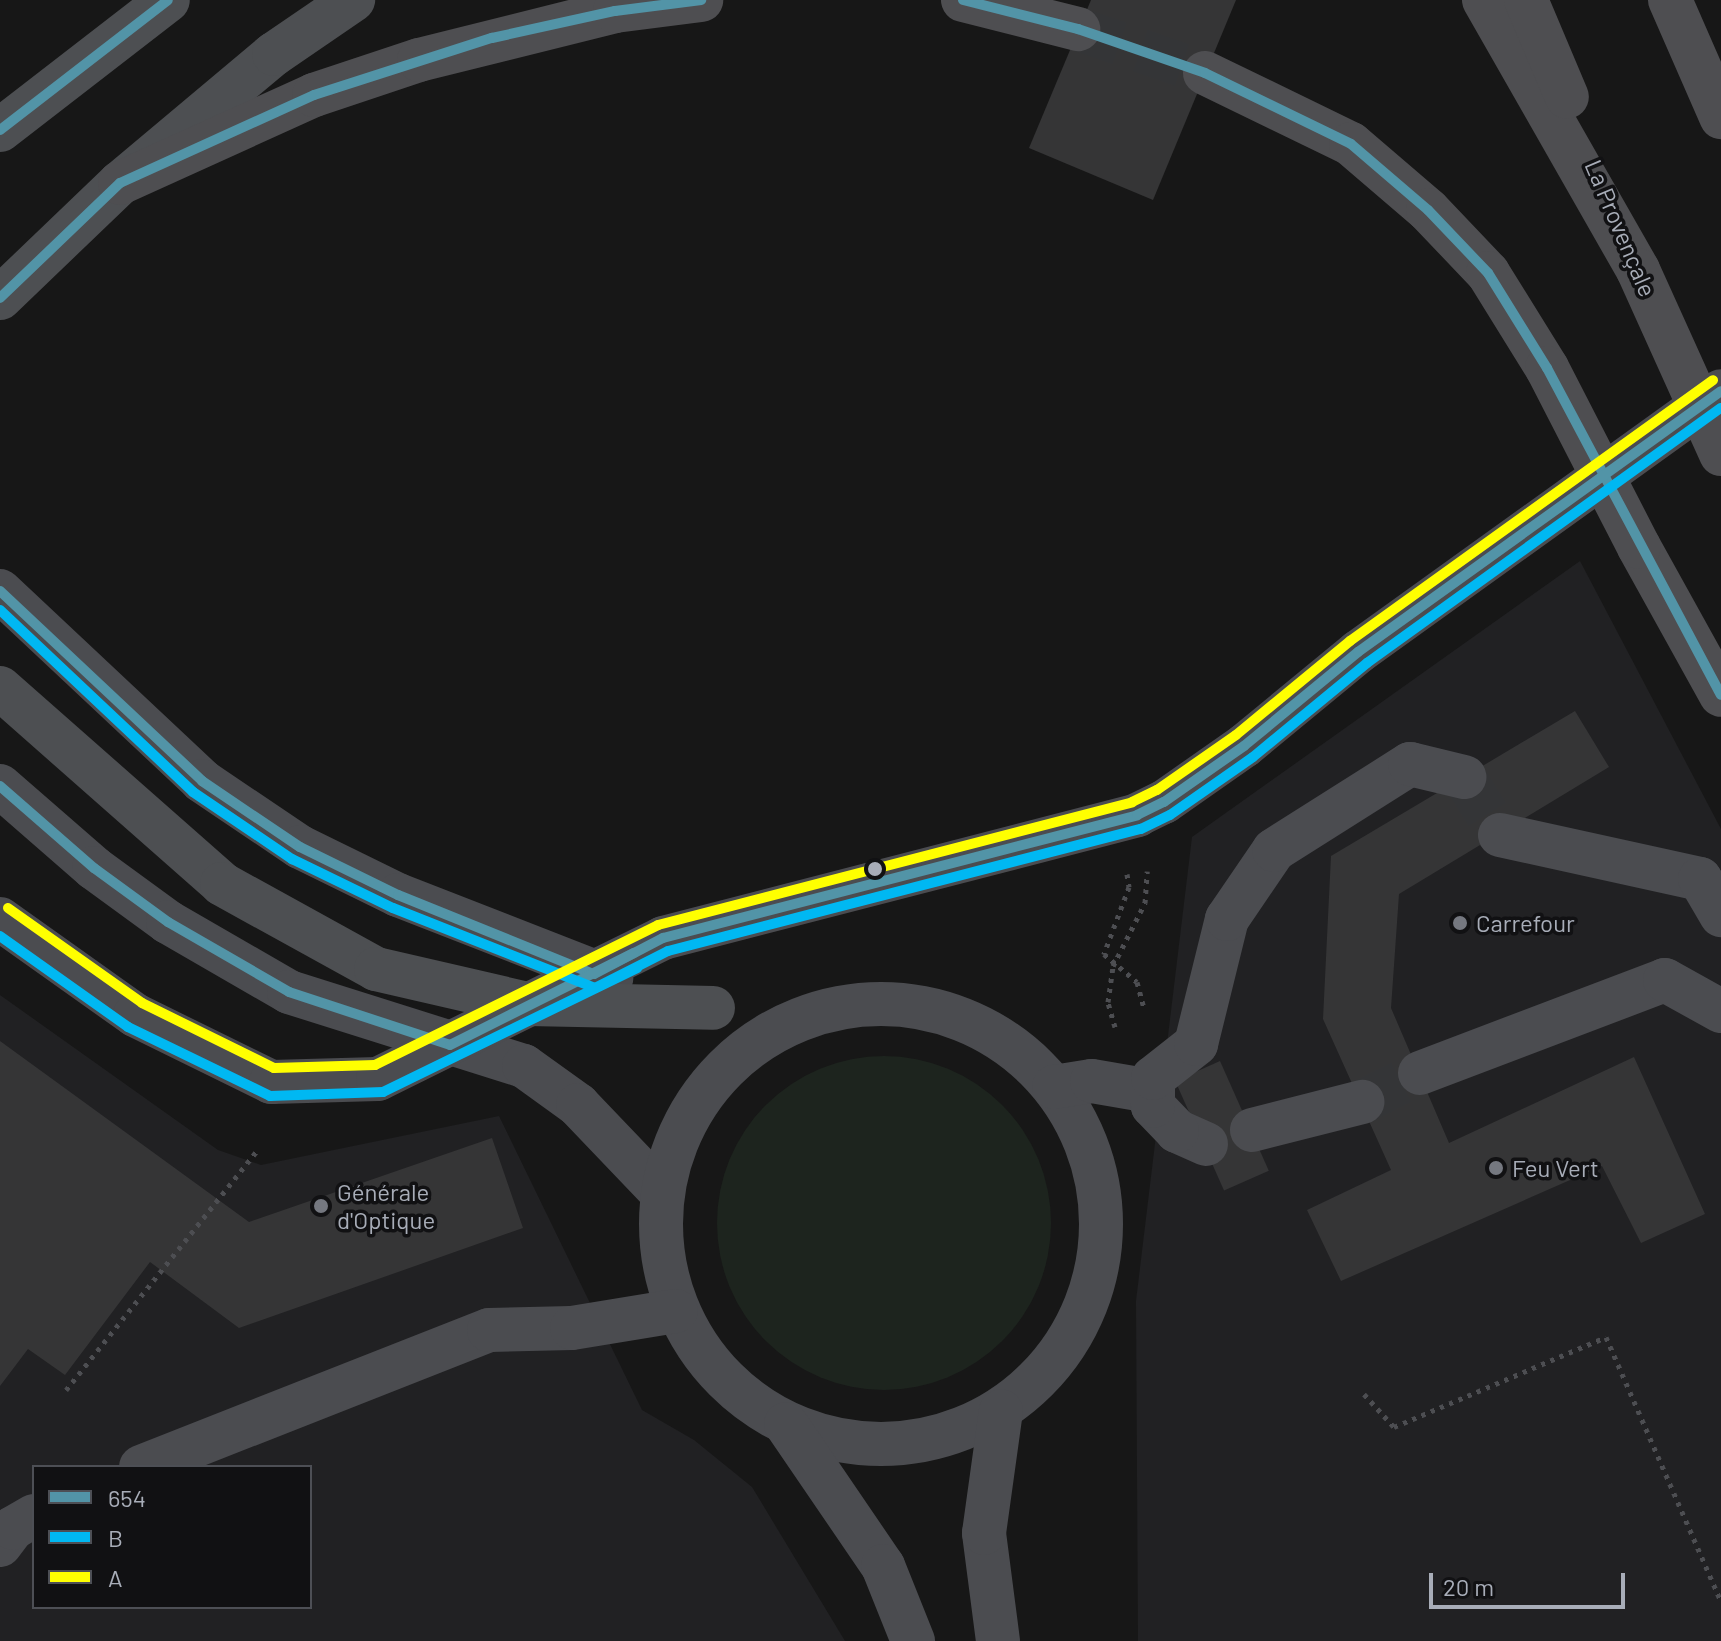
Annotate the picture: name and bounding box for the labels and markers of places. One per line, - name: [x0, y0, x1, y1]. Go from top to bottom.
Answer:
- unlabelled marker: [867, 861, 883, 877]
- place label: Carrefour: [1476, 909, 1575, 937]
- marker: Carrefour: [1451, 914, 1469, 932]
- place label: Feu Vert: [1512, 1154, 1599, 1182]
- marker: Feu Vert: [1487, 1159, 1505, 1177]
- place label: Générale d'Optique: [337, 1178, 435, 1234]
- marker: Générale d'Optique: [312, 1197, 330, 1215]

